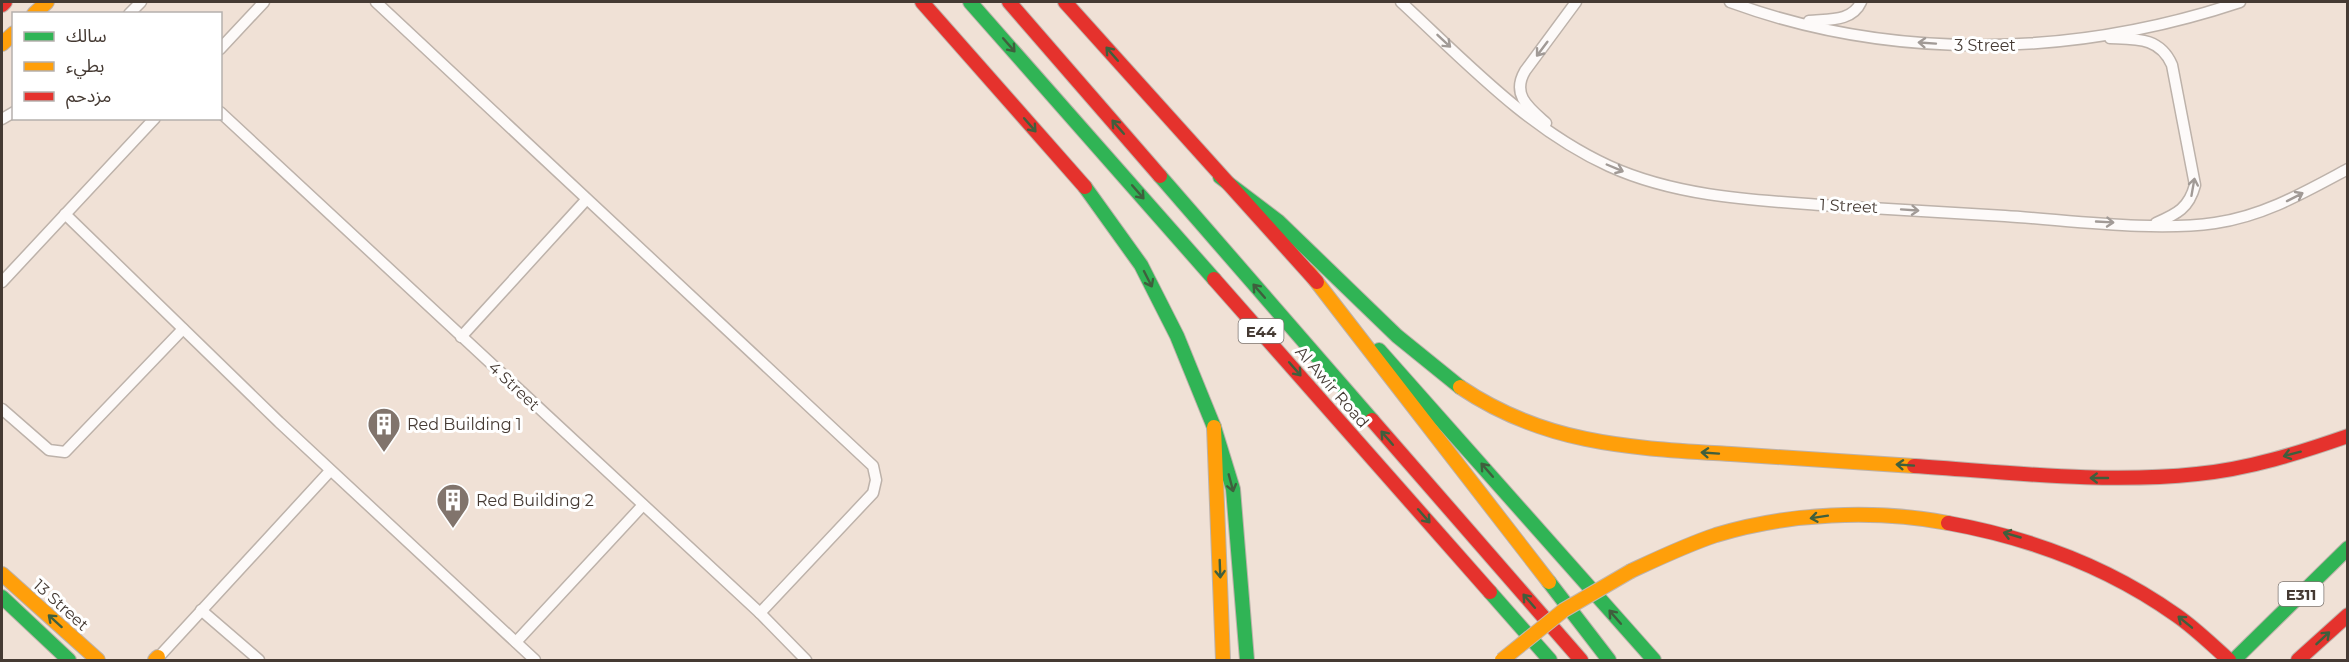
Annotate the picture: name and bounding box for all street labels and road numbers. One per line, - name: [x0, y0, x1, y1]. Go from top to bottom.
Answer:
- street label: 3 Street: [1954, 36, 2016, 55]
- street label: 1 Street: [1819, 195, 1879, 217]
- road number: E44: [1238, 319, 1284, 343]
- street label: Al Awir Road: [1291, 342, 1373, 432]
- street label: 4 Street: [484, 358, 544, 415]
- street label: 13 Street: [30, 575, 93, 635]
- road number: E311: [2278, 582, 2324, 606]

